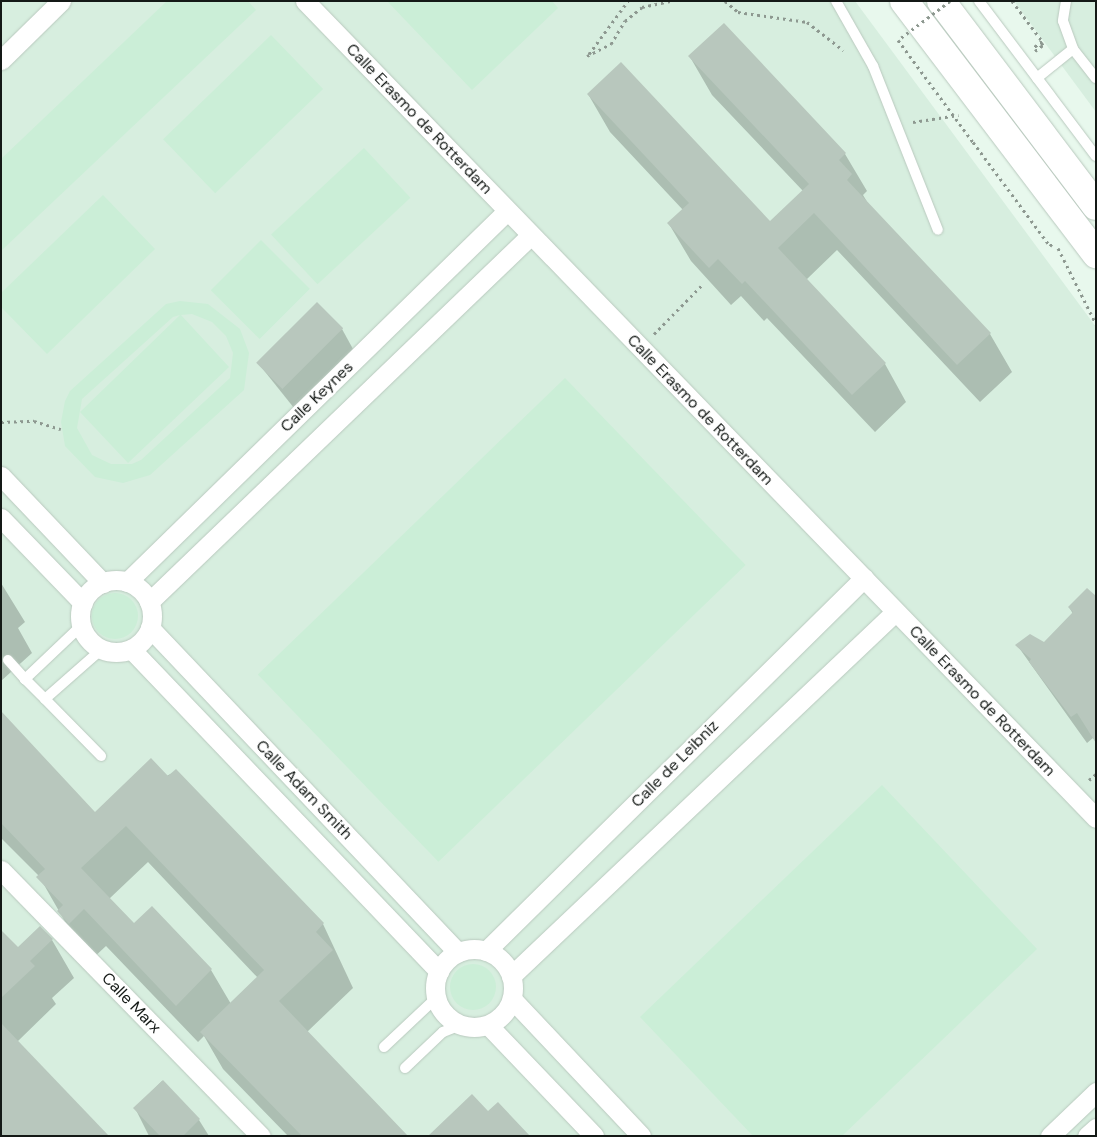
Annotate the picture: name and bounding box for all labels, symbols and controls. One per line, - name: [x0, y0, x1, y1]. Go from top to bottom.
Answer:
- street label: Calle Erasmo de Rotterdam: [342, 40, 496, 198]
- street label: Calle Erasmo de Rotterdam: [623, 331, 777, 489]
- street label: Calle Keynes: [277, 358, 357, 436]
- street label: Calle Erasmo de Rotterdam: [905, 622, 1059, 780]
- street label: Calle de Leibniz: [627, 716, 723, 812]
- street label: Calle Adam Smith: [252, 736, 356, 844]
- street label: Calle Marx: [97, 969, 165, 1037]

